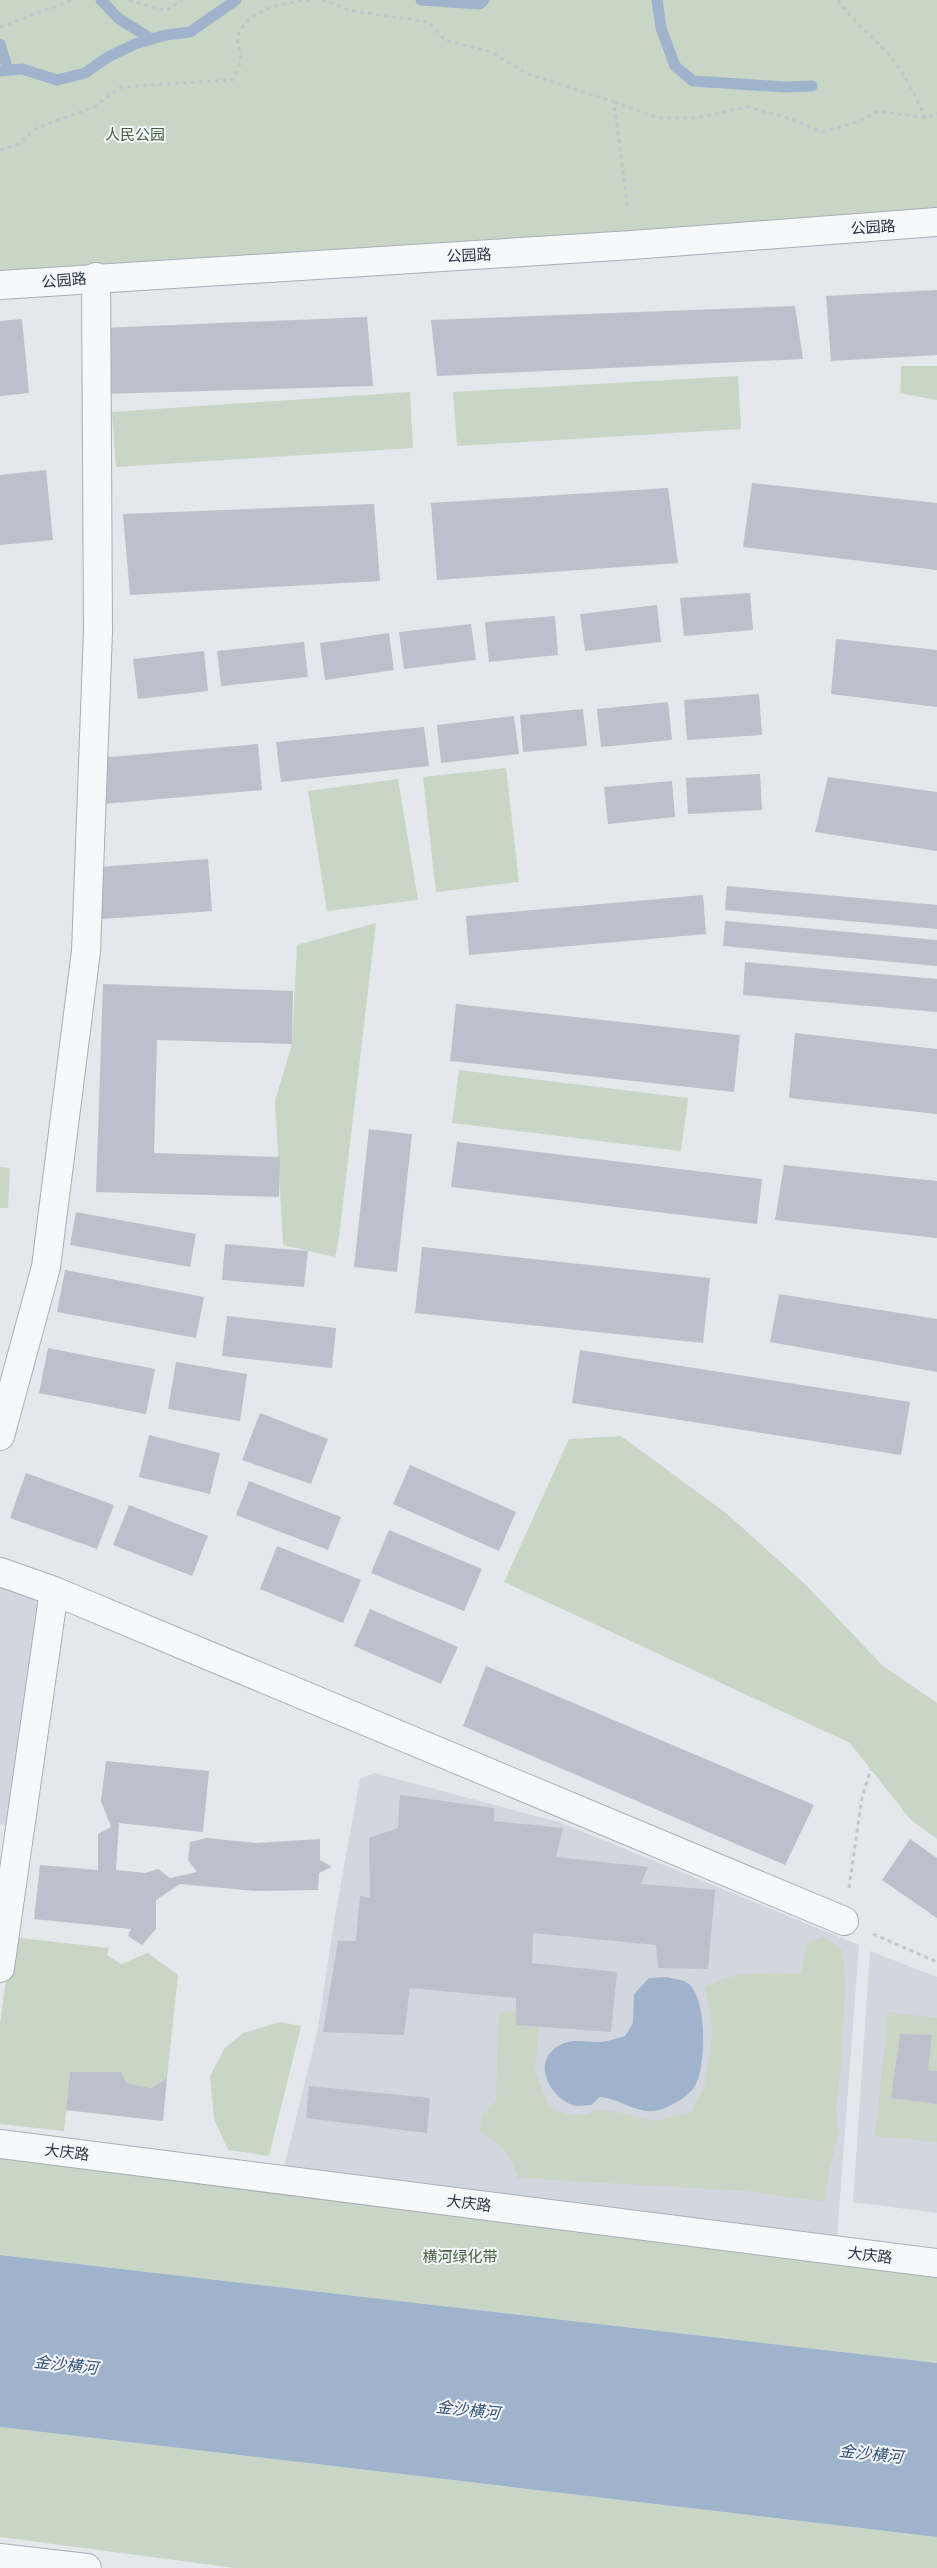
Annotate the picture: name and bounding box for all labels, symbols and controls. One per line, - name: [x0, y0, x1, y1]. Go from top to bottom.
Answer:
- park label: 人民公园: [105, 126, 165, 143]
- street label: 公园路: [850, 217, 896, 237]
- street label: 公园路: [446, 245, 492, 265]
- street label: 公园路: [41, 270, 87, 290]
- street label: 大庆路: [44, 2141, 90, 2163]
- street label: 大庆路: [446, 2192, 492, 2214]
- street label: 大庆路: [847, 2244, 893, 2266]
- park label: 横河绿化带: [422, 2248, 498, 2265]
- water label: 金沙横河: [33, 2353, 102, 2377]
- water label: 金沙横河: [435, 2398, 504, 2422]
- water label: 金沙横河: [838, 2442, 907, 2466]

